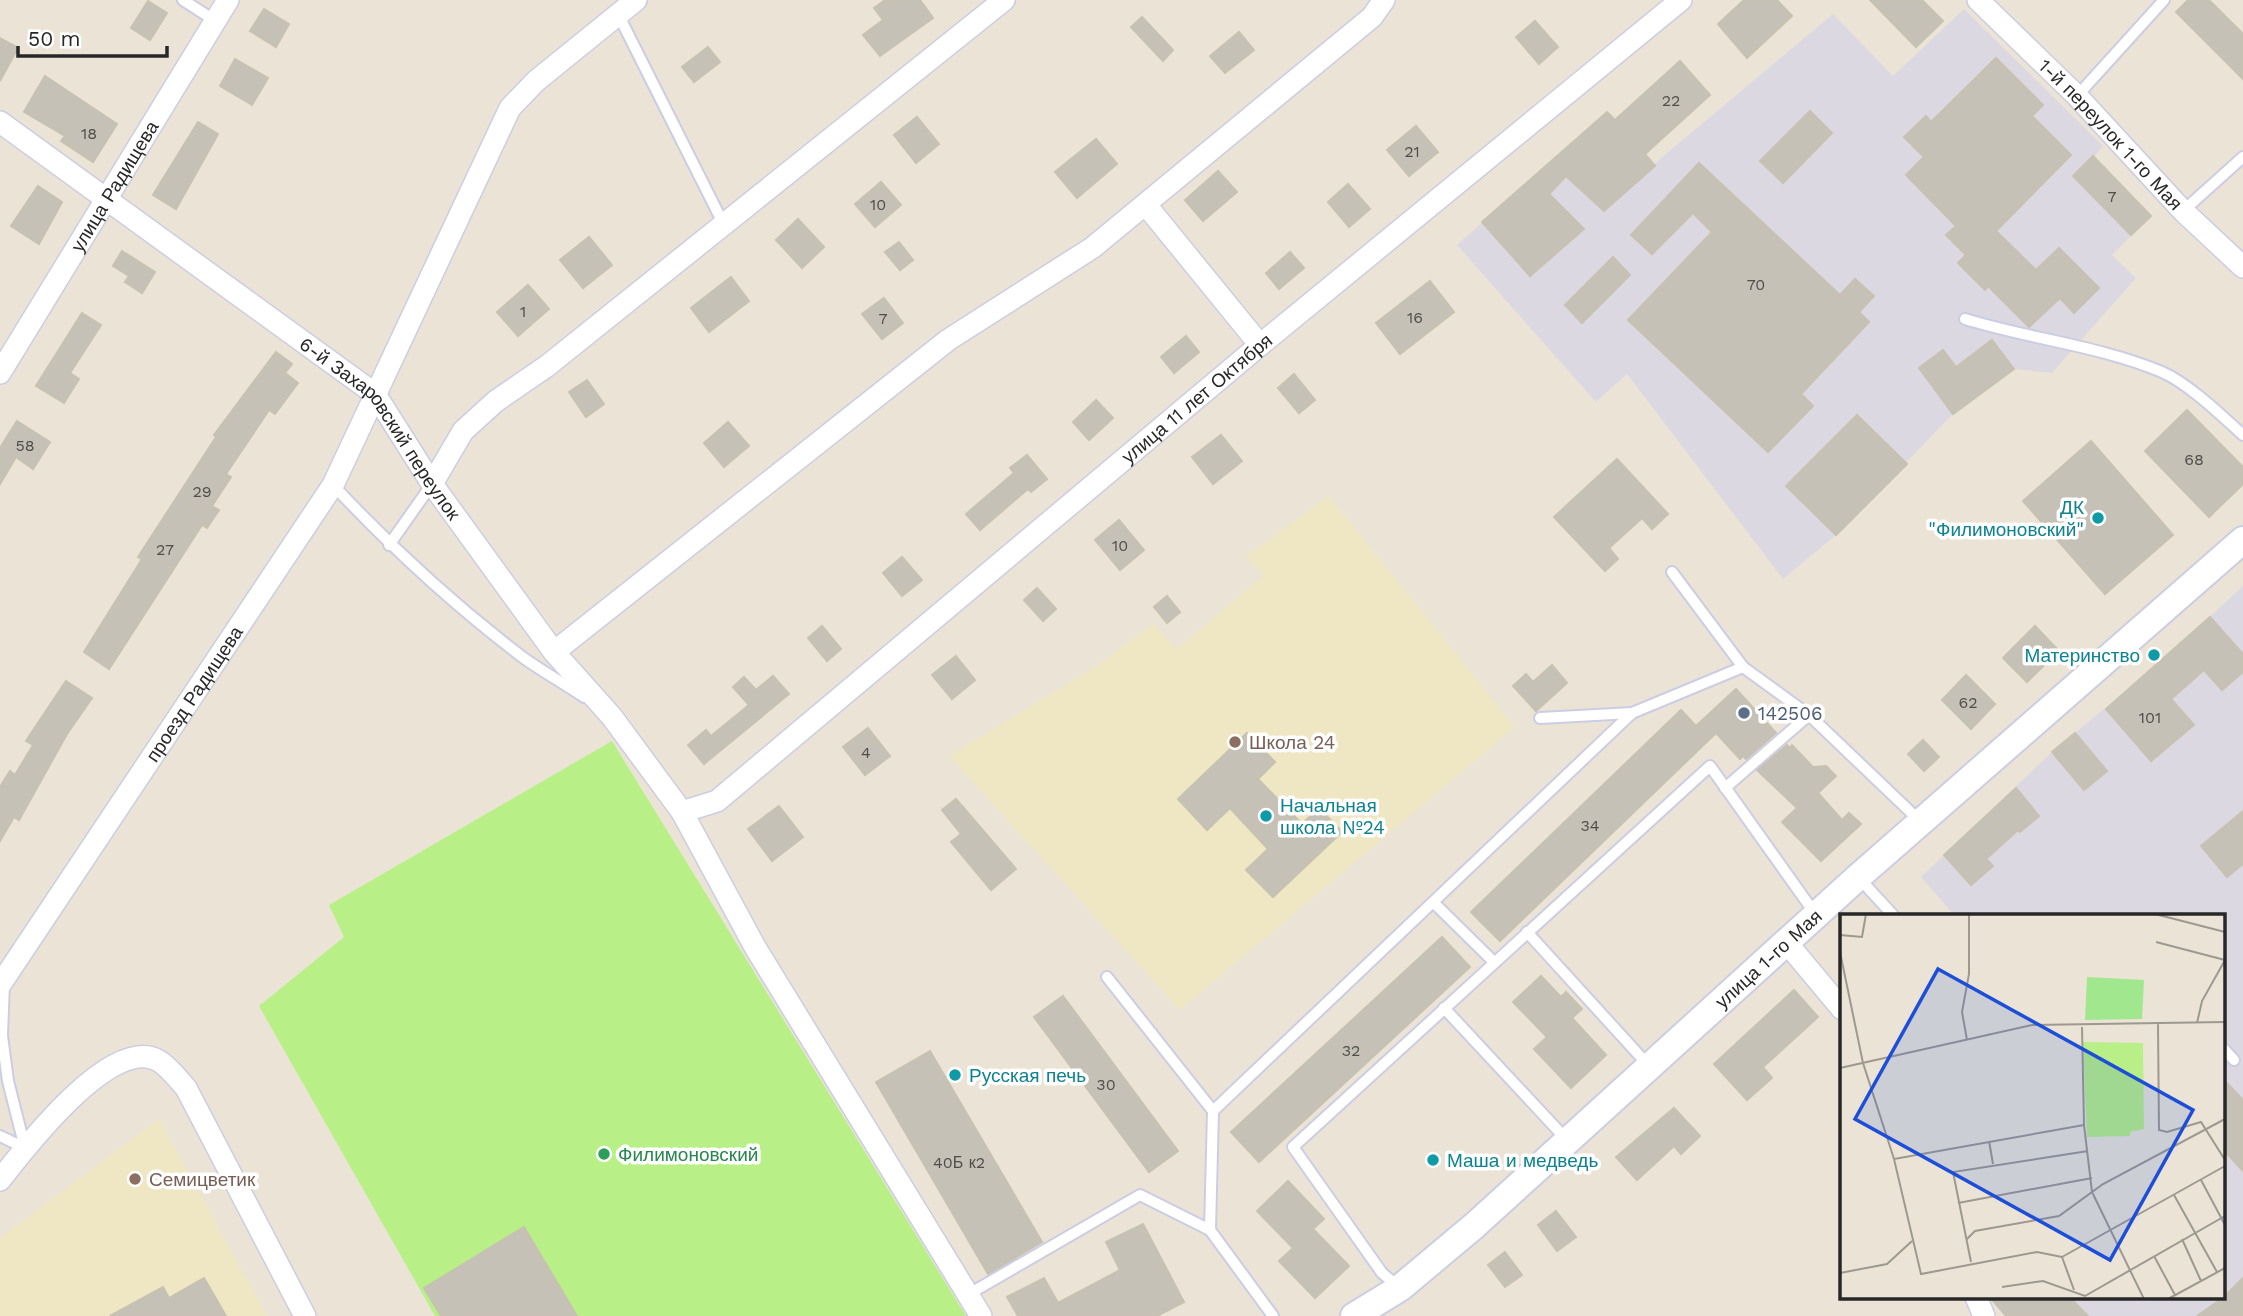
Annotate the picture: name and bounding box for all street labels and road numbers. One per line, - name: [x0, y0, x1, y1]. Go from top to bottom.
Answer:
- street label: 1-й переулок 1-го Мая: [2034, 54, 2187, 215]
- street label: улица Радищева: [66, 116, 164, 256]
- street label: улица 11 лет Октября: [1117, 329, 1277, 468]
- street label: 6-й Захаровский переулок: [295, 332, 466, 525]
- street label: проезд Радищева: [141, 621, 248, 766]
- street label: улица 1-го Мая: [1711, 905, 1827, 1013]

